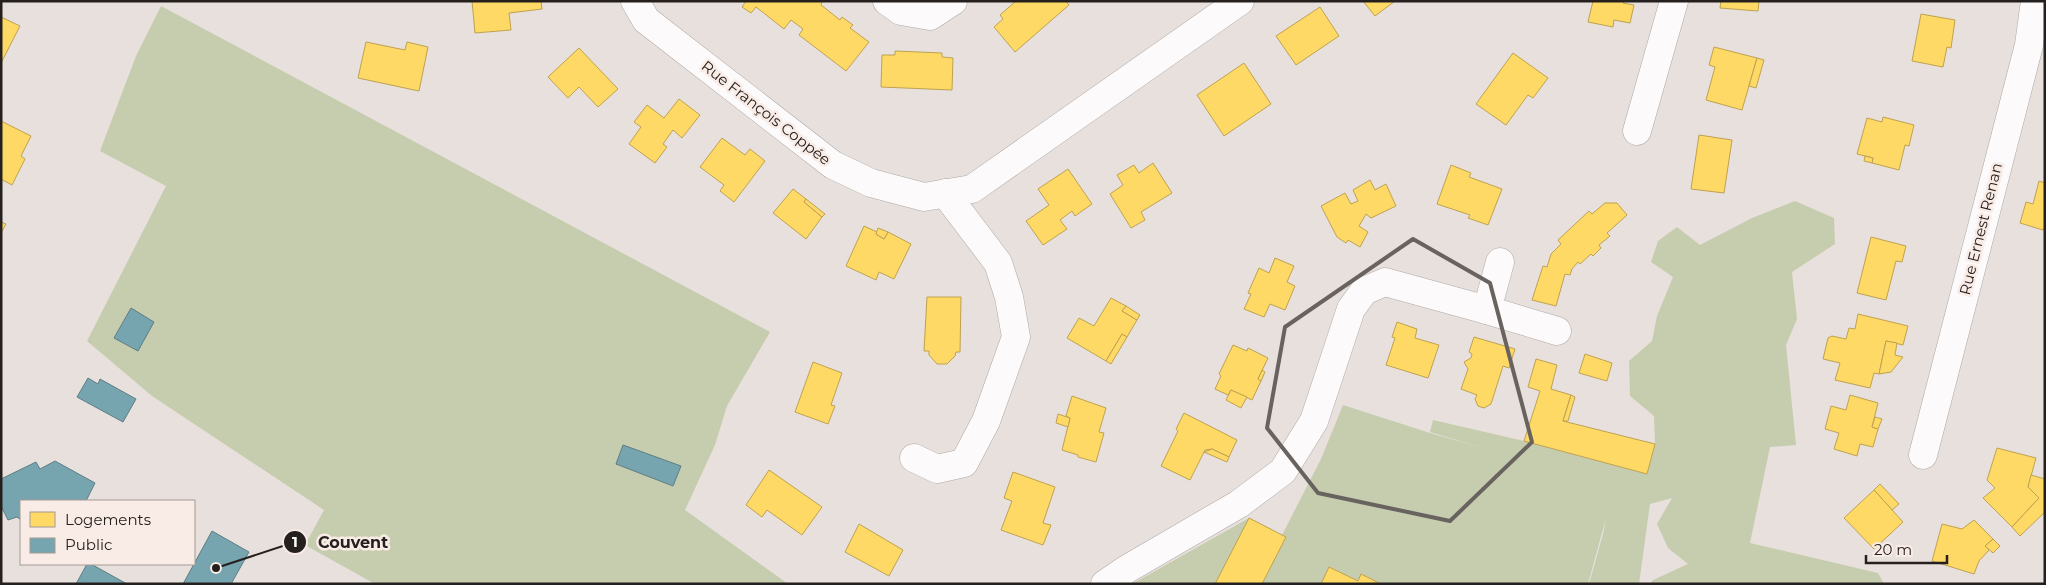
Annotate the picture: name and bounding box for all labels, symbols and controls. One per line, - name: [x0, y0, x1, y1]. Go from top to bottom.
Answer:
- street label: Rue François Coppée: [698, 56, 835, 169]
- street label: Rue Ernest Renan: [1955, 161, 2006, 297]
- legend: [20, 500, 195, 565]
- text: Logements: [65, 510, 151, 529]
- callout: Couvent: [283, 527, 398, 558]
- text: 1: [292, 532, 298, 551]
- scale bar: [1866, 532, 1947, 564]
- text: Couvent: [318, 533, 388, 552]
- text: Public: [65, 535, 113, 554]
- text: 20 m: [1874, 540, 1912, 559]

